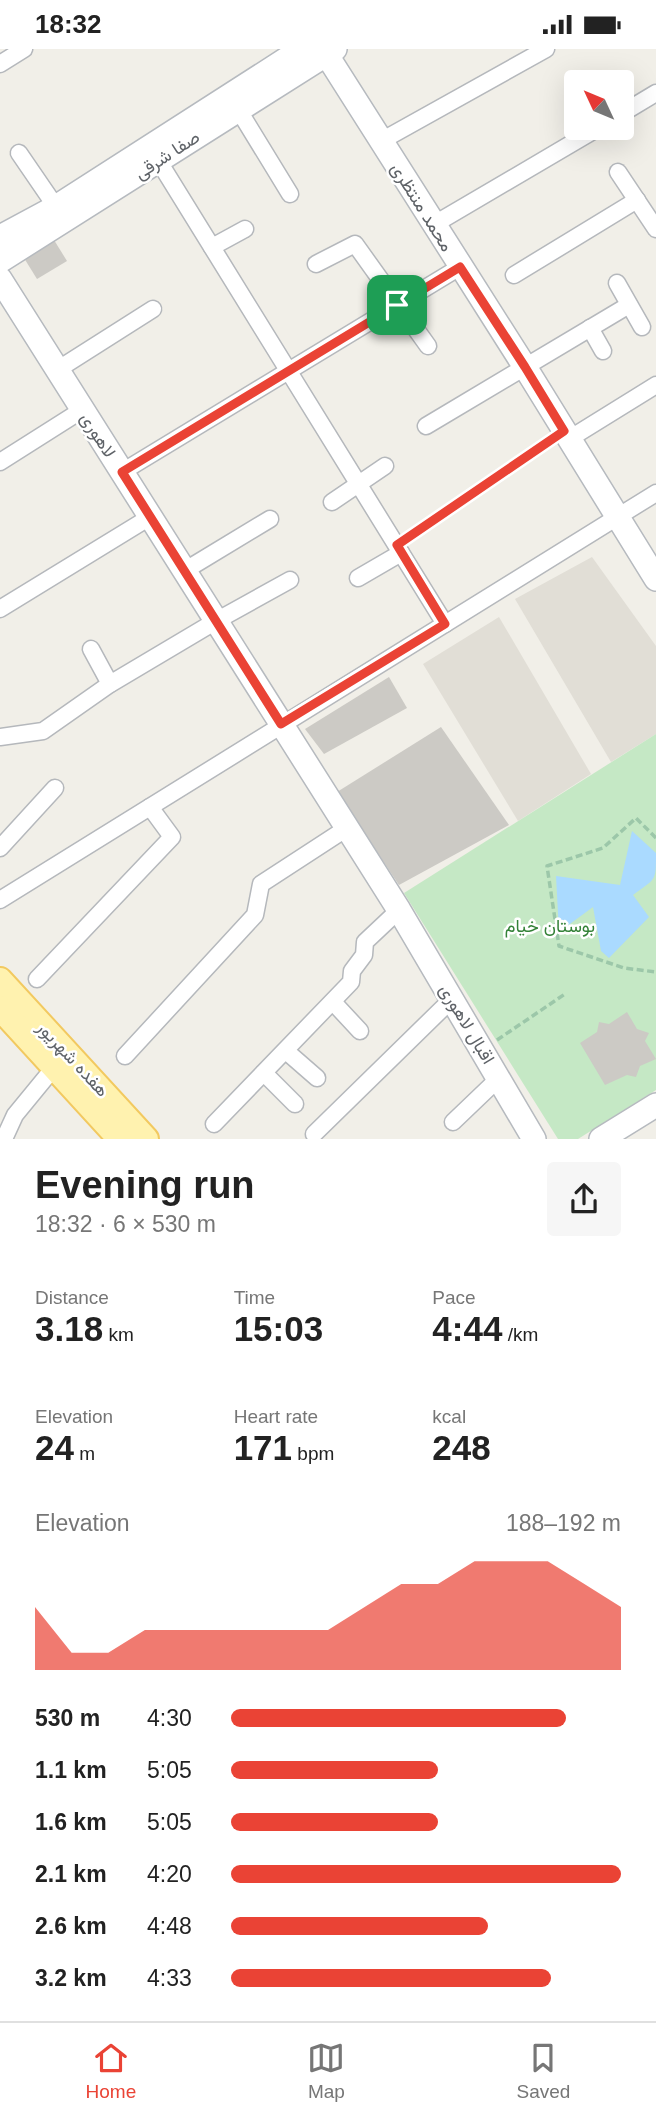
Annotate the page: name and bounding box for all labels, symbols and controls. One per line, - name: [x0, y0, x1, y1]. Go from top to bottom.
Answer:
- text: 18:32: [35, 9, 102, 39]
- north arrow: [564, 70, 634, 140]
- map controls: [564, 70, 634, 140]
- street label: صفا شرقی: [131, 127, 204, 184]
- street label: محمد منتظری: [386, 159, 457, 256]
- pin: [367, 275, 427, 335]
- icon: arrive: [378, 286, 416, 324]
- street label: لاهوری: [76, 409, 120, 462]
- park label: بوستان خیام: [505, 916, 595, 938]
- street label: اقبال لاهوری: [435, 980, 499, 1068]
- street label: هفده شهریور: [32, 1017, 113, 1101]
- button: share: [547, 1162, 621, 1236]
- text: Evening run: [35, 1164, 255, 1206]
- text: 18:32 · 6 × 530 m: [35, 1211, 216, 1237]
- text: Distance: [35, 1287, 109, 1308]
- text: Time: [234, 1287, 275, 1308]
- text: Pace: [432, 1287, 476, 1308]
- text: 3.18: [35, 1309, 103, 1348]
- text: 15:03: [234, 1309, 323, 1348]
- text: 4:44: [432, 1309, 502, 1348]
- text: km: [103, 1324, 134, 1345]
- text: /km: [502, 1324, 538, 1345]
- text: Elevation: [35, 1406, 113, 1427]
- text: Heart rate: [234, 1406, 318, 1427]
- text: kcal: [432, 1406, 466, 1427]
- text: 24: [35, 1428, 74, 1467]
- text: 171: [234, 1428, 292, 1467]
- text: 248: [432, 1428, 491, 1467]
- text: m: [74, 1443, 95, 1464]
- text: bpm: [292, 1443, 334, 1464]
- text: Elevation: [35, 1510, 130, 1536]
- text: 188–192 m: [506, 1510, 621, 1536]
- text: 530 m: [35, 1705, 100, 1731]
- text: 4:30: [147, 1705, 192, 1731]
- text: 1.1 km: [35, 1757, 107, 1783]
- text: 5:05: [147, 1757, 192, 1783]
- text: 1.6 km: [35, 1809, 107, 1835]
- text: 5:05: [147, 1809, 192, 1835]
- text: 2.1 km: [35, 1861, 107, 1887]
- text: 4:20: [147, 1861, 192, 1887]
- text: 2.6 km: [35, 1913, 107, 1939]
- text: 4:48: [147, 1913, 192, 1939]
- text: 3.2 km: [35, 1965, 107, 1991]
- text: 4:33: [147, 1965, 192, 1991]
- tab: Home: [86, 2039, 136, 2103]
- tab: Map: [307, 2039, 345, 2103]
- tab: Saved: [517, 2039, 570, 2103]

